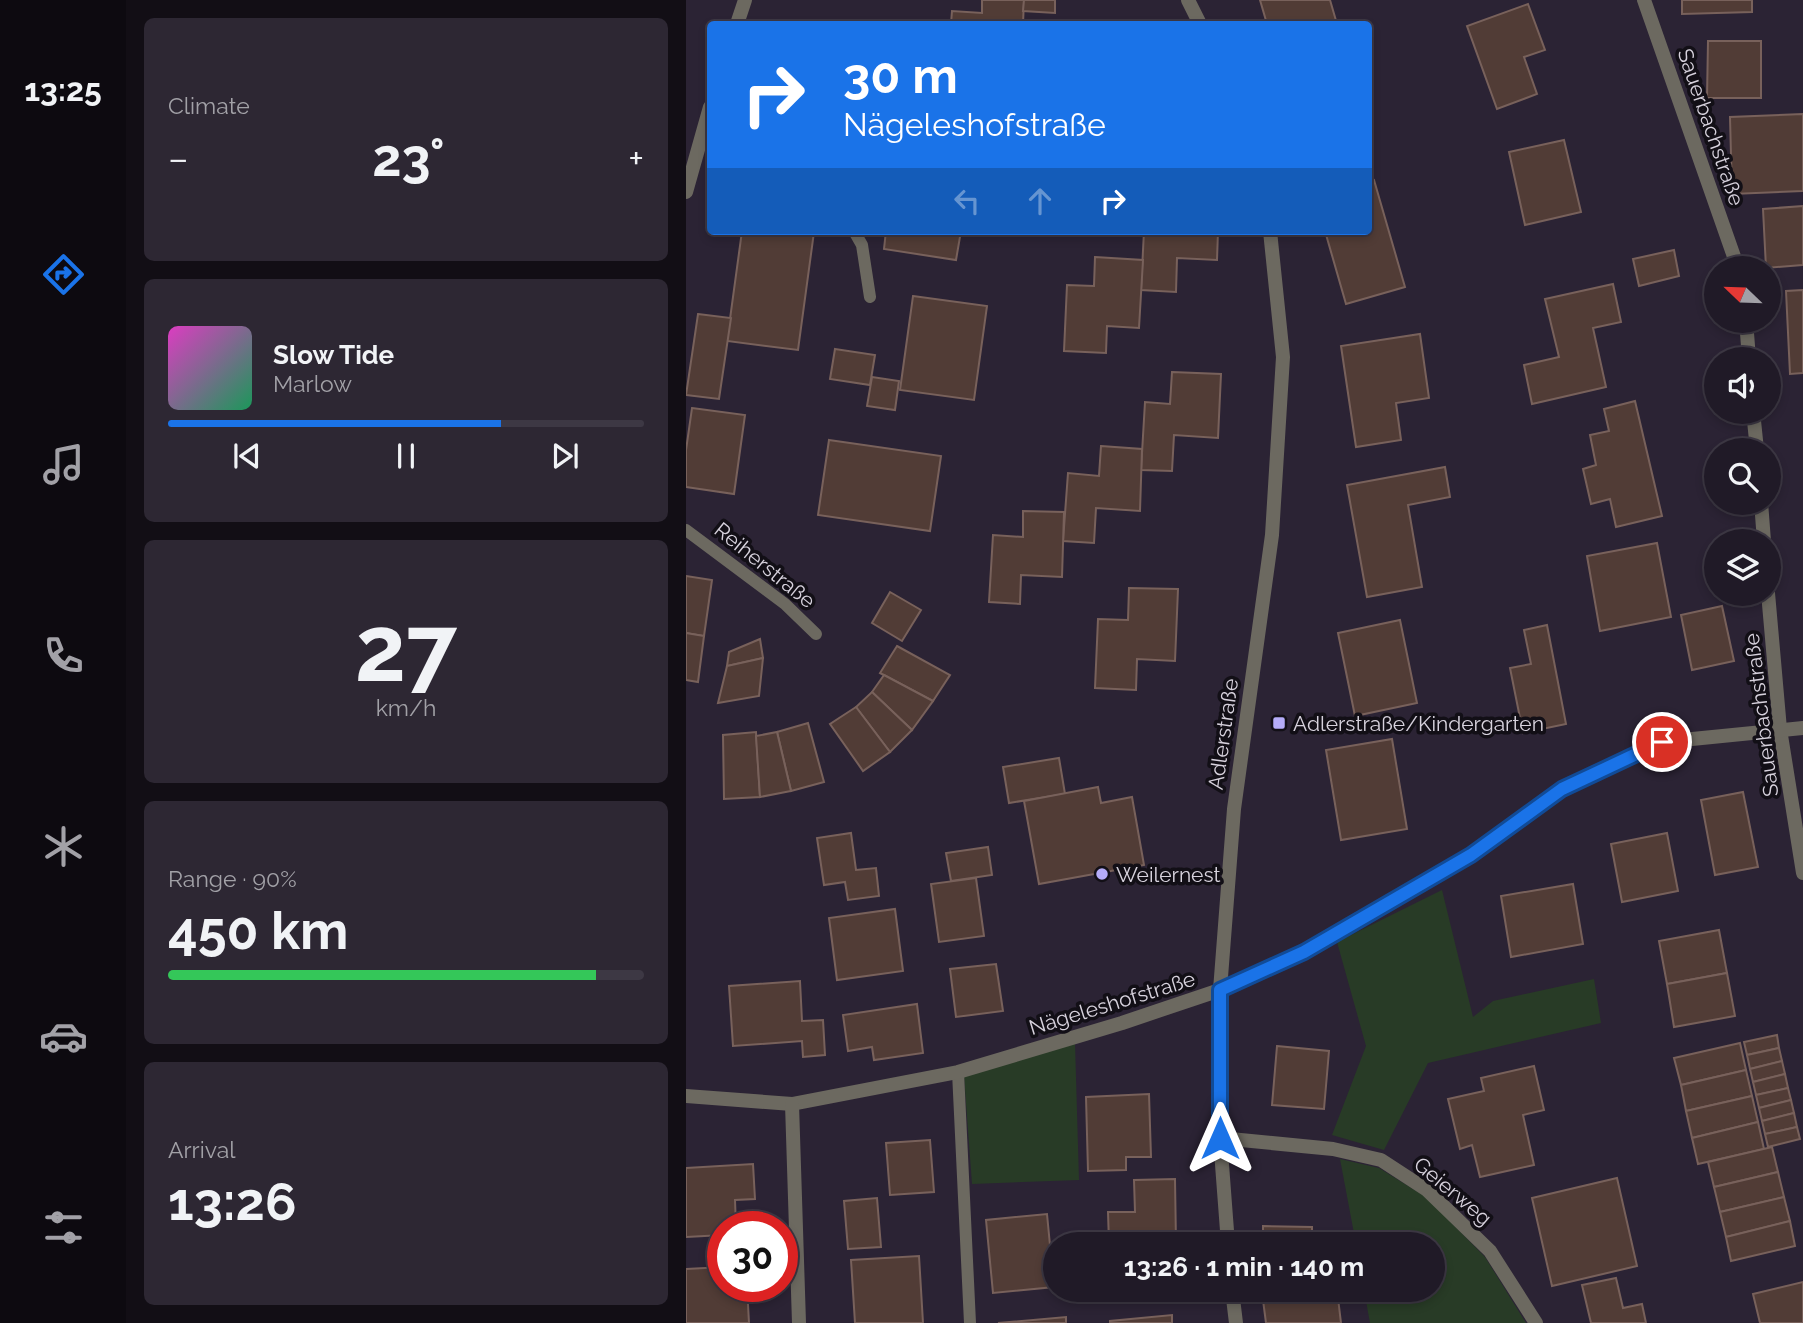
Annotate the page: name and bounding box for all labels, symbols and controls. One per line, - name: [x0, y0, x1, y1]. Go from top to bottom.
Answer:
- street label: Sauerbachstraße: [1672, 45, 1750, 209]
- text: 30 m: [843, 47, 958, 104]
- icon: right: [728, 49, 819, 140]
- text: 13:25: [24, 71, 102, 108]
- text: Climate: [168, 92, 250, 119]
- text: Nägeleshofstraße: [843, 106, 1106, 143]
- text: 23°: [372, 127, 445, 188]
- text: −: [168, 136, 188, 181]
- text: +: [628, 136, 644, 181]
- icon: left: [948, 182, 986, 220]
- icon: ahead: [1021, 182, 1059, 220]
- icon: right: [1094, 182, 1132, 220]
- icon: directions: [39, 250, 88, 299]
- north arrow: [1704, 256, 1782, 332]
- map controls: [1704, 256, 1781, 606]
- text: Slow Tide: [273, 340, 394, 370]
- button: sound: [1704, 347, 1781, 424]
- text: Marlow: [273, 370, 352, 397]
- icon: previous: [228, 437, 266, 475]
- icon: pause: [387, 437, 425, 475]
- icon: next: [546, 437, 584, 475]
- button: search: [1704, 438, 1781, 515]
- icon: music: [39, 440, 88, 489]
- street label: Reiherstraße: [710, 517, 820, 613]
- button: layers: [1704, 529, 1781, 606]
- text: 27: [355, 595, 457, 702]
- icon: phone: [39, 631, 88, 680]
- street label: Sauerbachstraße: [1739, 632, 1783, 798]
- street label: Adlerstraße: [1203, 677, 1243, 791]
- text: km/h: [376, 694, 436, 721]
- place label: Adlerstraße/Kindergarten: [1293, 711, 1544, 736]
- pin: [1632, 712, 1692, 772]
- marker: Adlerstraße/Kindergarten: [1271, 715, 1287, 731]
- icon: arrive: [1643, 723, 1681, 761]
- icon: climate: [39, 822, 88, 871]
- place label: Weilernest: [1116, 862, 1221, 887]
- text: Range · 90%: [168, 865, 297, 892]
- marker: Weilernest: [1094, 866, 1110, 882]
- text: 450 km: [168, 900, 348, 961]
- street label: Nägeleshofstraße: [1026, 966, 1198, 1040]
- icon: car: [39, 1012, 88, 1061]
- position arrow: [1183, 1101, 1257, 1175]
- text: Arrival: [168, 1136, 235, 1163]
- street label: Geierweg: [1409, 1151, 1497, 1231]
- text: 13:26: [168, 1171, 296, 1232]
- icon: filters: [39, 1203, 88, 1252]
- speed limit sign: 30: [707, 1211, 798, 1302]
- text: 13:26 · 1 min · 140 m: [1124, 1252, 1364, 1282]

